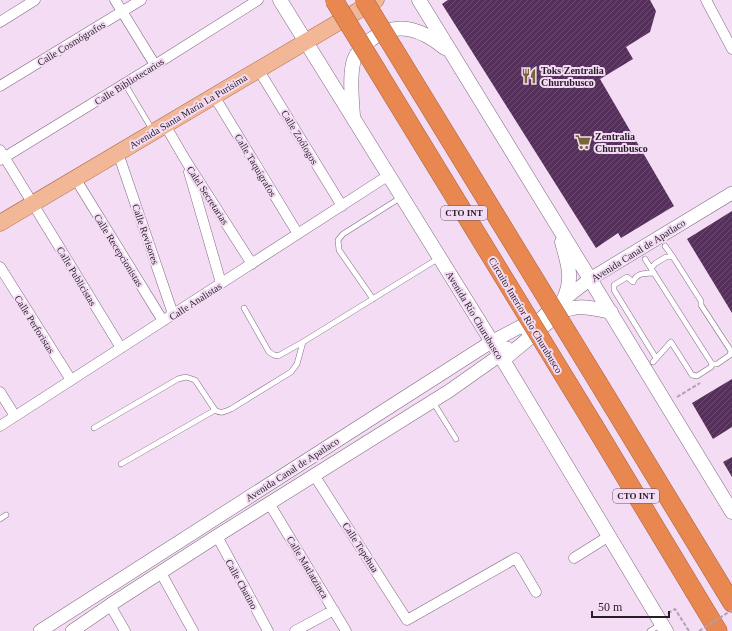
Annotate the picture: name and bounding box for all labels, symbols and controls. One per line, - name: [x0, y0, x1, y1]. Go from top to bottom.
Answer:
- street label: Calle Cosmógrafos: [35, 19, 107, 68]
- street label: Calle Bibliotecarios: [93, 56, 166, 107]
- place label: Toks Zentralia Churubusco: [541, 65, 604, 88]
- restaurant icon: Toks Zentralia Churubusco: [520, 67, 538, 85]
- street label: Avenida Santa María La Purísima: [127, 72, 250, 151]
- street label: Calle Zoólogos: [279, 108, 320, 166]
- place label: Zentralia Churubusco: [595, 131, 648, 154]
- street label: Calle Taquígrafos: [233, 132, 279, 199]
- supermarket icon: Zentralia Churubusco: [574, 133, 592, 151]
- street label: Calel Secretarias: [185, 164, 231, 227]
- street label: Calle Revisores: [130, 203, 161, 266]
- road number: CTO INT: [441, 206, 487, 220]
- street label: Calle Recepcionistas: [92, 212, 145, 289]
- street label: Avenida Canal de Apatlaco: [589, 217, 687, 284]
- street label: Calle Publicistas: [55, 245, 99, 308]
- street label: Circuito Interior Río Churubusco: [487, 255, 565, 375]
- street label: Avenida Río Churubusco: [444, 269, 505, 361]
- street label: Calle Analistas: [167, 280, 224, 322]
- street label: Calle Perforistas: [12, 293, 57, 355]
- street label: Avenida Canal de Apatlaco: [244, 435, 341, 504]
- road number: CTO INT: [613, 489, 659, 503]
- street label: Calle Tepehua: [340, 520, 381, 575]
- street label: Calle Matlatzinca: [285, 534, 331, 601]
- street label: Calle Chatino: [223, 557, 260, 611]
- scale bar: [592, 593, 669, 619]
- text: 50 m: [598, 600, 623, 614]

